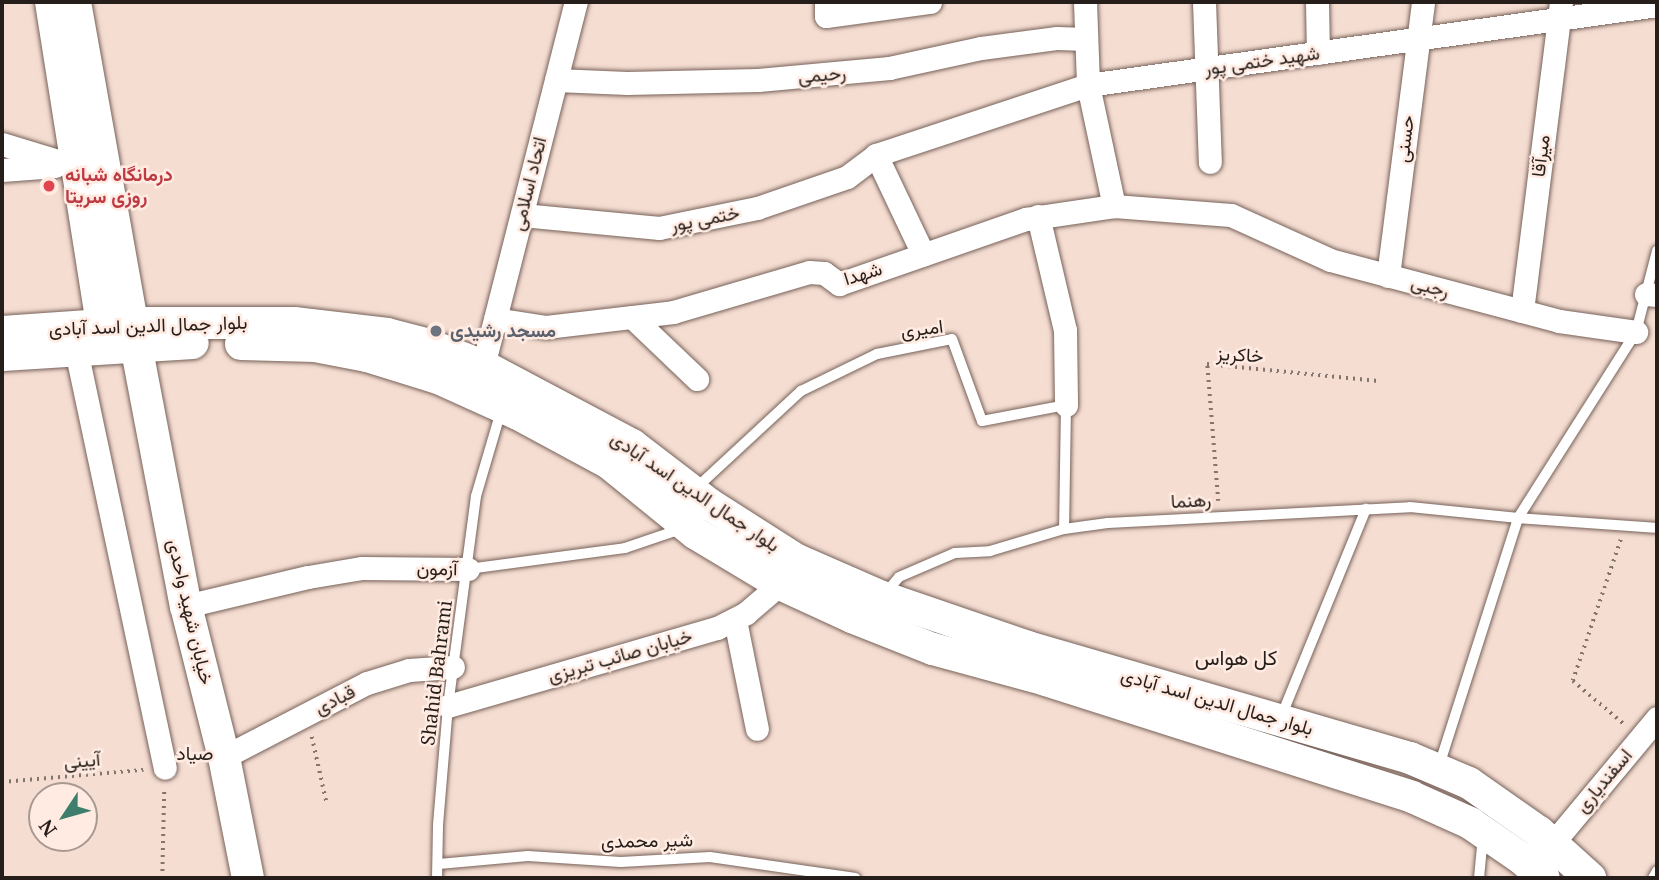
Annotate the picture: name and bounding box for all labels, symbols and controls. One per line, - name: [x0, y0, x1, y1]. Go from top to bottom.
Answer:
- street label: شهید ختمی پور: [1203, 42, 1321, 80]
- street label: رحیمی: [797, 62, 847, 88]
- street label: حسنی: [1391, 114, 1419, 164]
- street label: میرآقا: [1527, 134, 1555, 178]
- street label: اتحاد اسلامی: [506, 135, 552, 233]
- place label: درمانگاه شبانه روزی سریتا: [65, 164, 173, 208]
- marker: درمانگاه شبانه روزی سریتا: [39, 176, 59, 196]
- street label: ختمی پور: [669, 201, 741, 237]
- street label: شهدا: [841, 257, 885, 291]
- street label: رجبی: [1408, 271, 1452, 303]
- street label: بلوار جمال الدین اسد آبادی: [48, 311, 248, 341]
- street label: امیری: [899, 315, 945, 343]
- place label: مسجد رشیدی: [450, 320, 556, 342]
- marker: مسجد رشیدی: [428, 323, 444, 339]
- street label: خاکریز: [1216, 342, 1264, 368]
- street label: بلوار جمال الدین اسد آبادی: [606, 427, 784, 557]
- street label: رهنما: [1170, 489, 1212, 513]
- street label: خیابان شهید واحدی: [162, 537, 218, 687]
- street label: آزمون: [416, 557, 458, 581]
- street label: Shahid Bahrami: [417, 599, 457, 747]
- street label: خیابان صائب تبریزی: [545, 624, 695, 688]
- district label: کل هواس: [1195, 644, 1277, 670]
- street label: بلوار جمال الدین اسد آبادی: [1118, 664, 1316, 740]
- street label: قبادی: [311, 680, 359, 720]
- street label: صیاد: [177, 743, 213, 765]
- street label: اسفندیاری: [1571, 745, 1637, 817]
- street label: آیینی: [63, 748, 101, 774]
- north arrow: [28, 782, 98, 852]
- text: N: [33, 814, 63, 842]
- street label: شیر محمدی: [601, 829, 693, 853]

